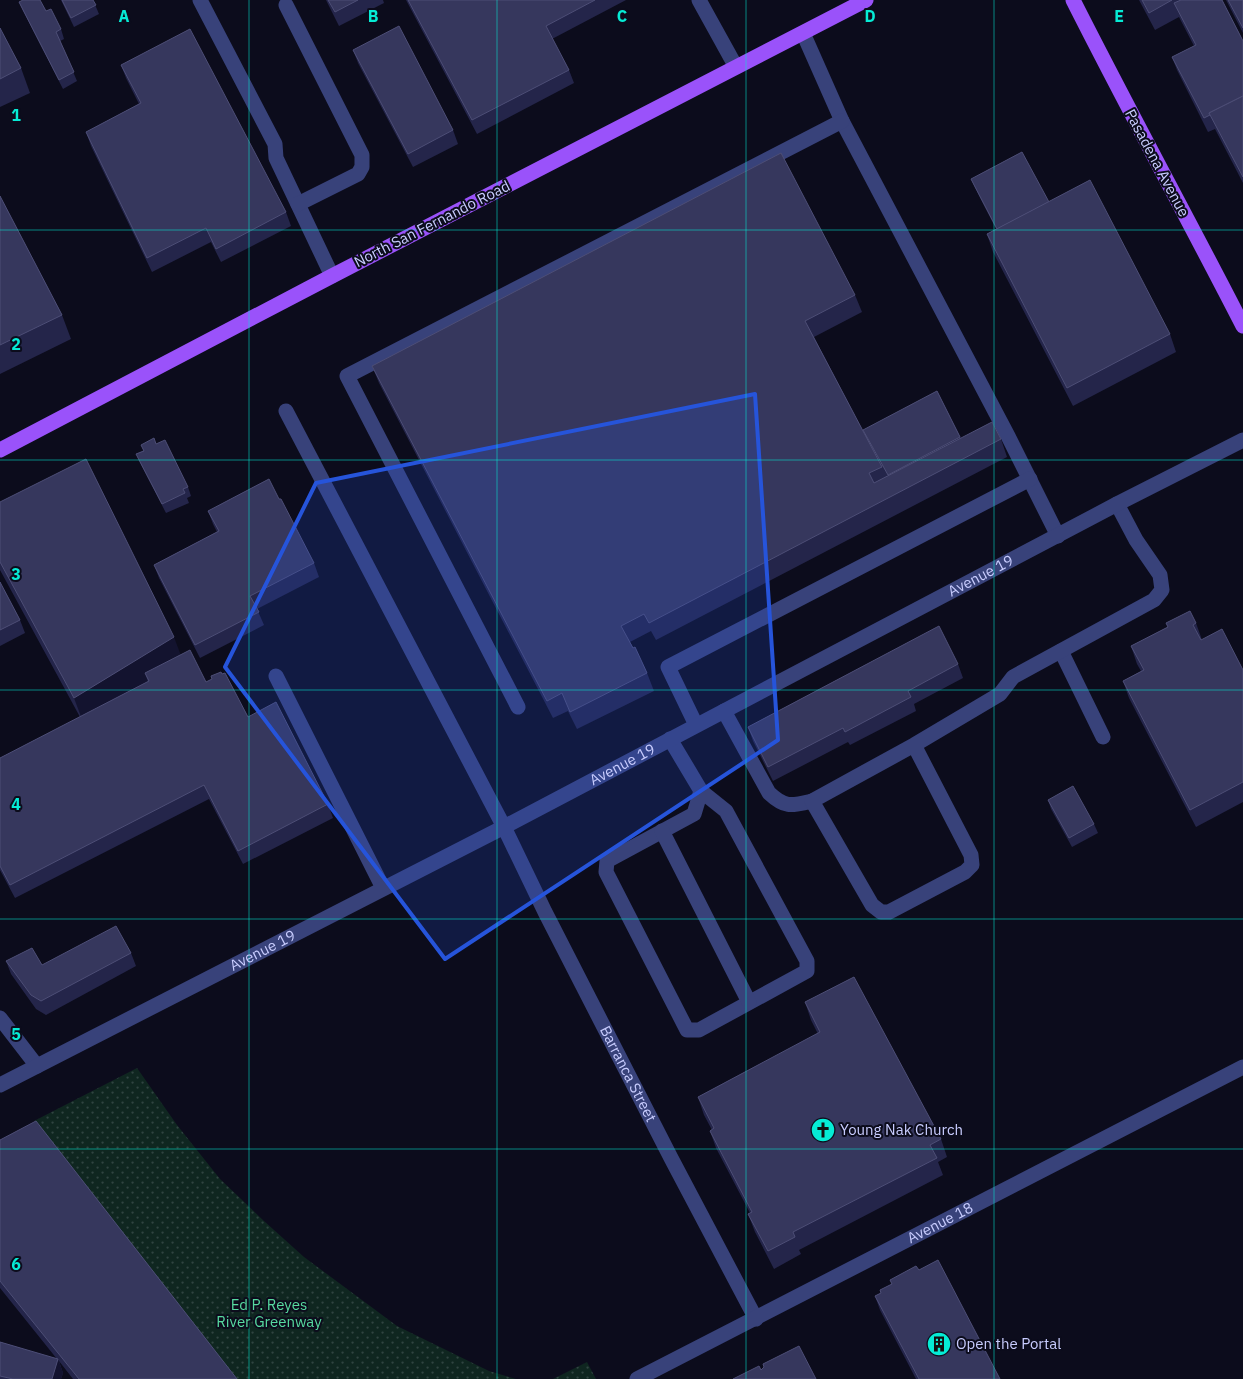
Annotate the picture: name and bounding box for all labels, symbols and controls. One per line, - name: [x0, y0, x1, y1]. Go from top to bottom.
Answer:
- text: A: [119, 6, 130, 26]
- text: B: [368, 6, 379, 26]
- text: C: [617, 6, 627, 26]
- text: D: [864, 6, 876, 26]
- text: E: [1114, 6, 1124, 26]
- text: 1: [11, 105, 21, 125]
- street label: Pasadena Avenue: [1121, 106, 1194, 220]
- street label: North San Fernando Road: [351, 176, 513, 271]
- text: 2: [11, 334, 21, 354]
- street label: Avenue 19: [944, 550, 1017, 601]
- text: 3: [11, 564, 21, 584]
- street label: Avenue 19: [586, 739, 658, 789]
- text: 4: [11, 794, 21, 814]
- street label: Avenue 19: [226, 925, 299, 975]
- street label: Barranca Street: [596, 1022, 661, 1125]
- text: 5: [11, 1024, 21, 1044]
- church icon: Young Nak Church: [810, 1117, 836, 1143]
- place label: Young Nak Church: [840, 1120, 963, 1139]
- street label: Avenue 18: [904, 1198, 976, 1247]
- text: 6: [11, 1254, 21, 1274]
- park label: Ed P. Reyes River Greenway: [216, 1295, 322, 1331]
- building icon: Open the Portal: [926, 1331, 952, 1357]
- place label: Open the Portal: [956, 1334, 1061, 1353]

